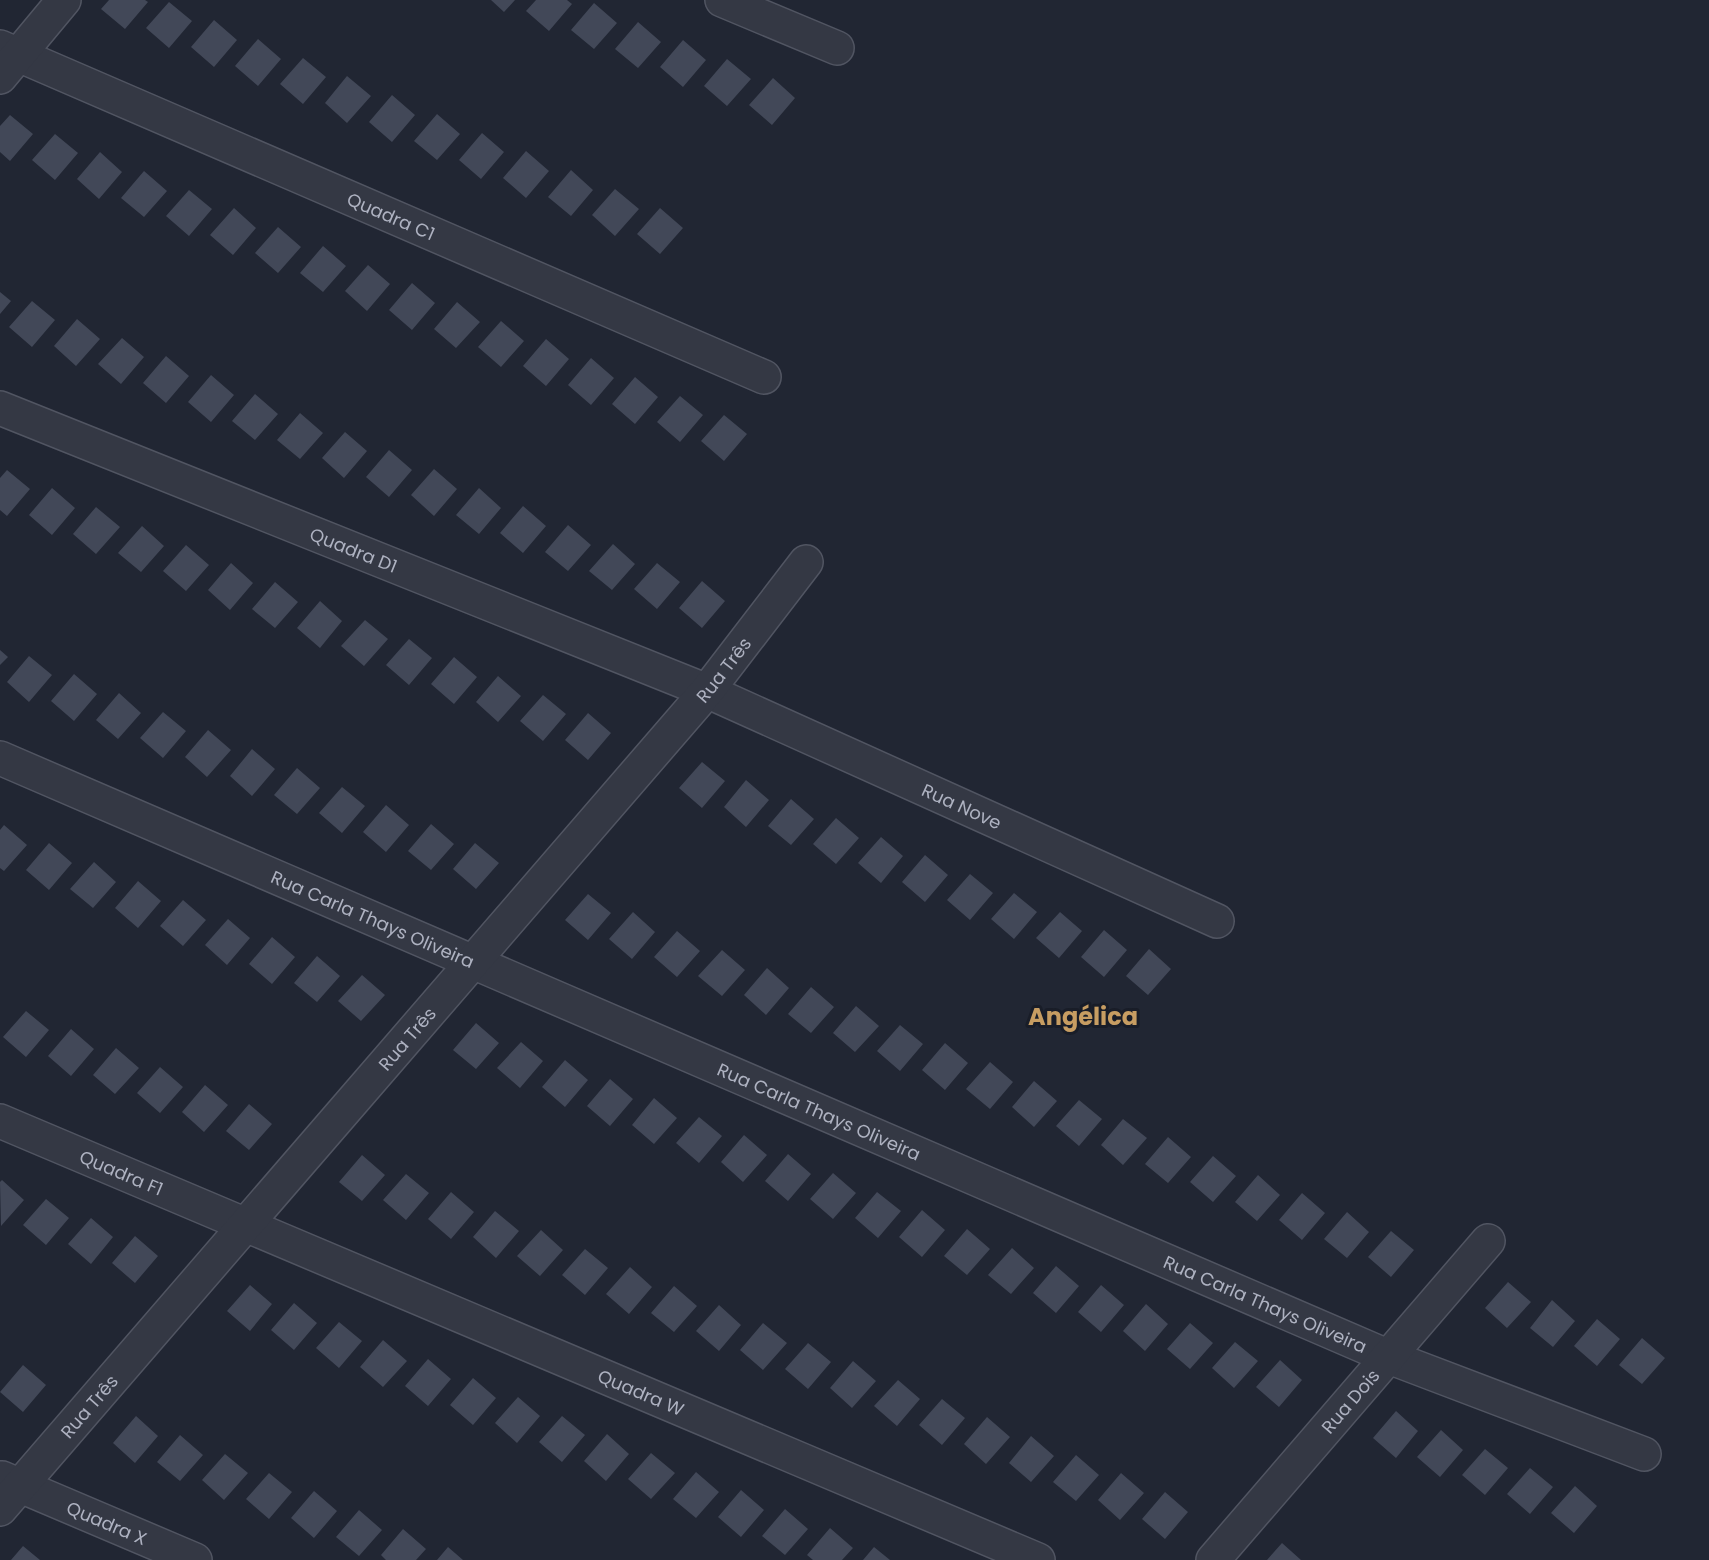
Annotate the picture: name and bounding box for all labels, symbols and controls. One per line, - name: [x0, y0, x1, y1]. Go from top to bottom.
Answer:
- street label: Quadra C1: [343, 186, 439, 246]
- street label: Quadra D1: [306, 521, 401, 578]
- street label: Rua Três: [690, 632, 757, 708]
- street label: Rua Nove: [918, 777, 1006, 835]
- street label: Rua Carla Thays Oliveira: [267, 864, 478, 974]
- district label: Angélica: [1028, 1000, 1138, 1033]
- street label: Rua Três: [372, 1001, 441, 1076]
- street label: Rua Carla Thays Oliveira: [714, 1056, 925, 1166]
- street label: Quadra F1: [76, 1144, 167, 1201]
- street label: Rua Carla Thays Oliveira: [1160, 1249, 1371, 1359]
- street label: Quadra W: [594, 1363, 688, 1422]
- street label: Rua Dois: [1315, 1363, 1385, 1438]
- street label: Rua Três: [54, 1369, 123, 1443]
- street label: Quadra X: [63, 1494, 151, 1551]

